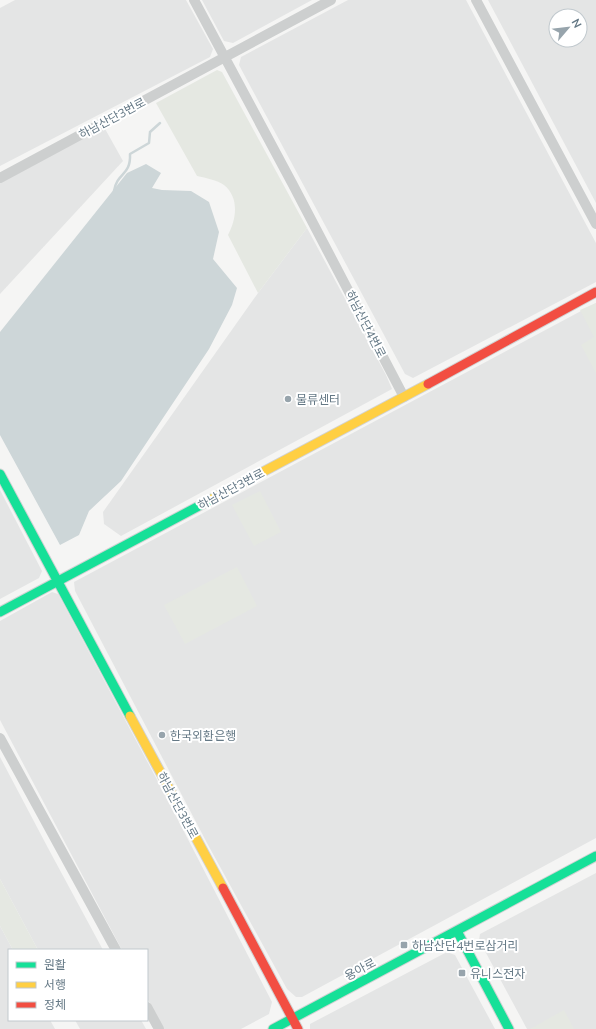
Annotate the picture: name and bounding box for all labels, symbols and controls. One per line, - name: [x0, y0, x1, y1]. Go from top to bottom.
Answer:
- north arrow: [548, 8, 588, 48]
- text: N: [569, 16, 585, 30]
- street label: 하남산단3번로: [76, 94, 148, 142]
- street label: 하남산단4번로: [343, 288, 389, 360]
- place label: 물류센터: [296, 392, 340, 407]
- marker: 물류센터: [283, 394, 293, 404]
- street label: 하남산단3번로: [195, 465, 267, 513]
- place label: 한국외환은행: [170, 728, 236, 743]
- marker: 한국외환은행: [157, 730, 167, 740]
- street label: 하남산단3번로: [154, 769, 202, 841]
- place label: 하남산단4번로삼거리: [412, 938, 519, 953]
- marker: 하남산단4번로삼거리: [399, 940, 409, 950]
- legend: [8, 949, 148, 1021]
- street label: 용아로: [342, 955, 378, 983]
- text: 원활: [44, 957, 66, 972]
- place label: 유니스전자: [470, 966, 525, 981]
- marker: 유니스전자: [457, 968, 467, 978]
- text: 서행: [44, 977, 66, 992]
- text: 정체: [44, 997, 66, 1012]

